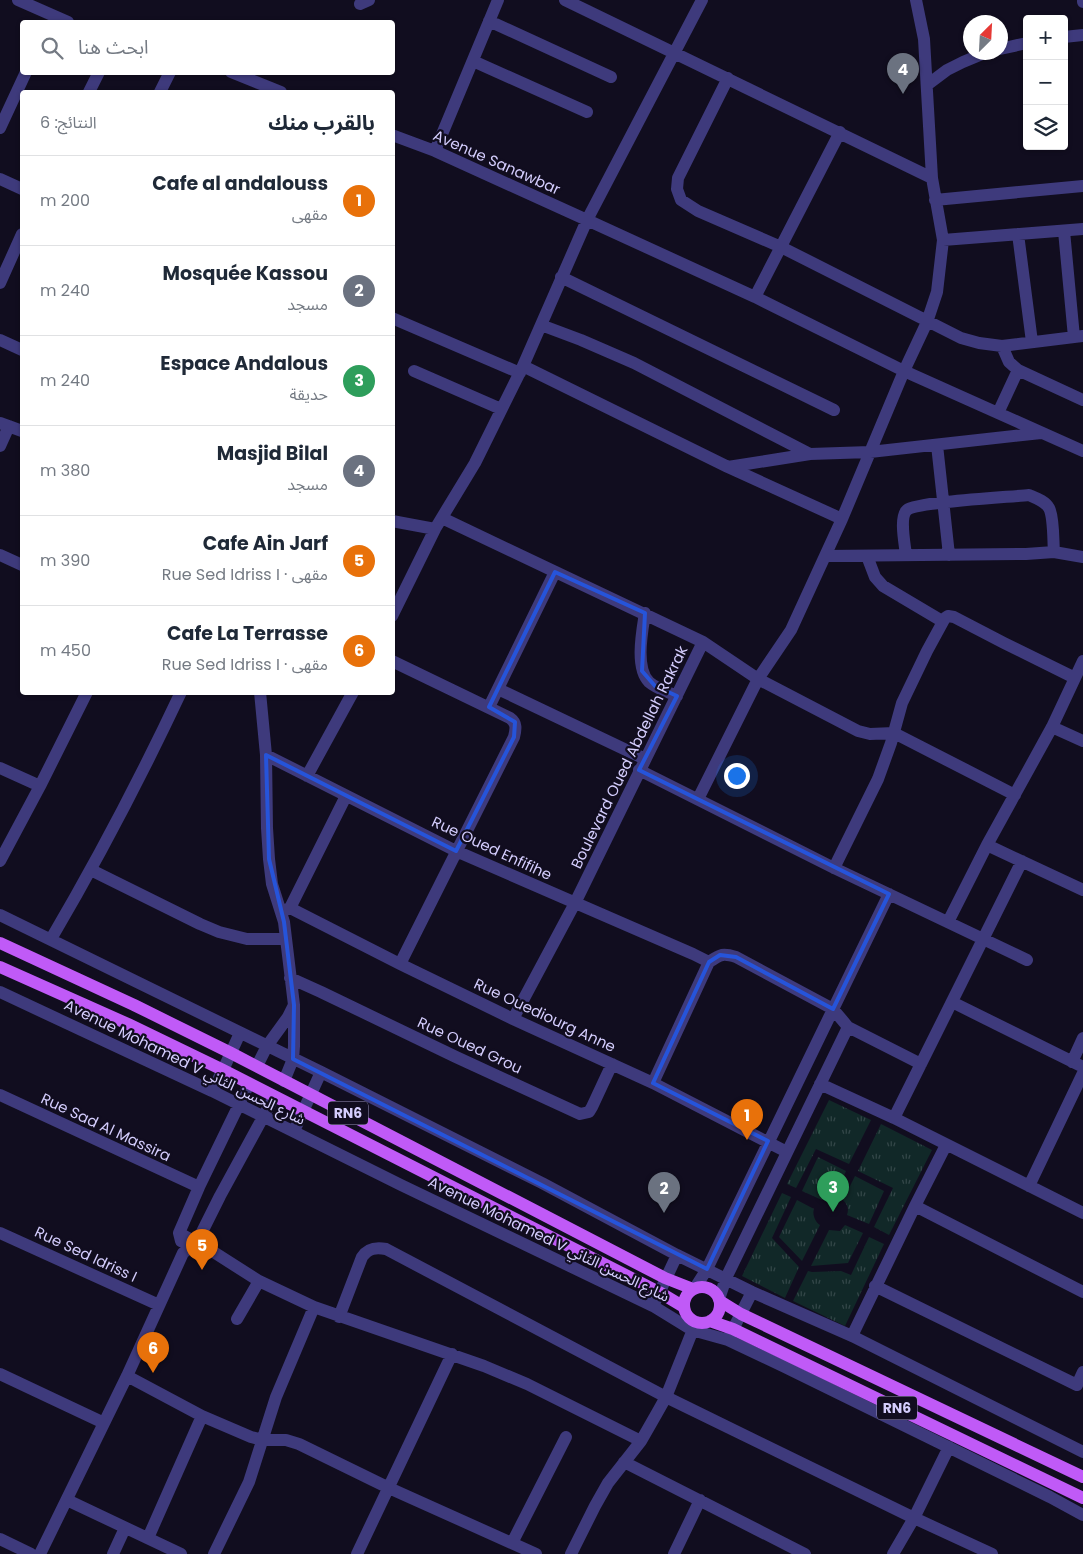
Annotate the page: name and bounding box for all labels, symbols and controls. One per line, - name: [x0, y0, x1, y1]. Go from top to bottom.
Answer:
- north arrow: [963, 15, 1008, 60]
- map controls: [1023, 15, 1068, 150]
- button: +: [1023, 15, 1068, 60]
- search box: [20, 20, 395, 75]
- icon: search: [38, 34, 66, 62]
- text: ابحث هنا: [78, 34, 149, 61]
- pin: 4: [887, 53, 919, 94]
- button: −: [1023, 60, 1068, 105]
- button: layers: [1023, 105, 1068, 150]
- text: بالقرب منك: [268, 108, 375, 137]
- text: النتائج: 6: [40, 111, 97, 134]
- street label: Avenue Sanawbar: [430, 125, 564, 200]
- text: Cafe al andalouss: [152, 170, 328, 197]
- text: 200 m: [40, 189, 90, 212]
- text: 1: [356, 189, 362, 212]
- text: مقهى: [292, 203, 328, 226]
- text: Mosquée Kassou: [162, 260, 328, 287]
- text: 240 m: [40, 279, 90, 302]
- text: 2: [354, 279, 364, 302]
- text: مسجد: [287, 293, 328, 316]
- text: Espace Andalous: [160, 350, 328, 377]
- text: 240 m: [40, 369, 90, 392]
- text: 3: [354, 369, 364, 392]
- text: حديقة: [290, 383, 328, 406]
- text: Masjid Bilal: [217, 440, 328, 467]
- text: 380 m: [40, 459, 90, 482]
- text: 4: [354, 459, 364, 482]
- text: مسجد: [287, 473, 328, 496]
- text: Cafe Ain Jarf: [203, 530, 328, 557]
- text: 390 m: [40, 549, 90, 572]
- text: 5: [354, 549, 364, 572]
- text: مقهى · Rue Sed Idriss I: [162, 563, 328, 586]
- text: Cafe La Terrasse: [167, 620, 328, 647]
- text: 450 m: [40, 639, 91, 662]
- text: 6: [354, 639, 364, 662]
- street label: Boulevard Oued Abdellah Rakrak: [566, 642, 692, 872]
- text: مقهى · Rue Sed Idriss I: [162, 653, 328, 676]
- your location: [724, 763, 750, 789]
- street label: Rue Oued Enfifihe: [429, 811, 555, 885]
- street label: Rue Ouediourg Anne: [471, 973, 619, 1057]
- street label: Avenue Mohamed V شارع الحسن الثاني: [60, 994, 309, 1132]
- street label: Rue Oued Grou: [414, 1012, 526, 1078]
- street label: Rue Sad Al Massira: [38, 1088, 174, 1166]
- pin: 1: [731, 1099, 763, 1140]
- road number: RN6: [328, 1102, 368, 1124]
- street label: Avenue Mohamed V شارع الحسن الثاني: [424, 1171, 673, 1309]
- pin: 3: [817, 1171, 849, 1212]
- pin: 2: [648, 1172, 680, 1213]
- street label: Rue Sed Idriss I: [31, 1221, 141, 1287]
- pin: 5: [186, 1229, 218, 1270]
- pin: 6: [137, 1332, 169, 1373]
- road number: RN6: [877, 1396, 917, 1420]

